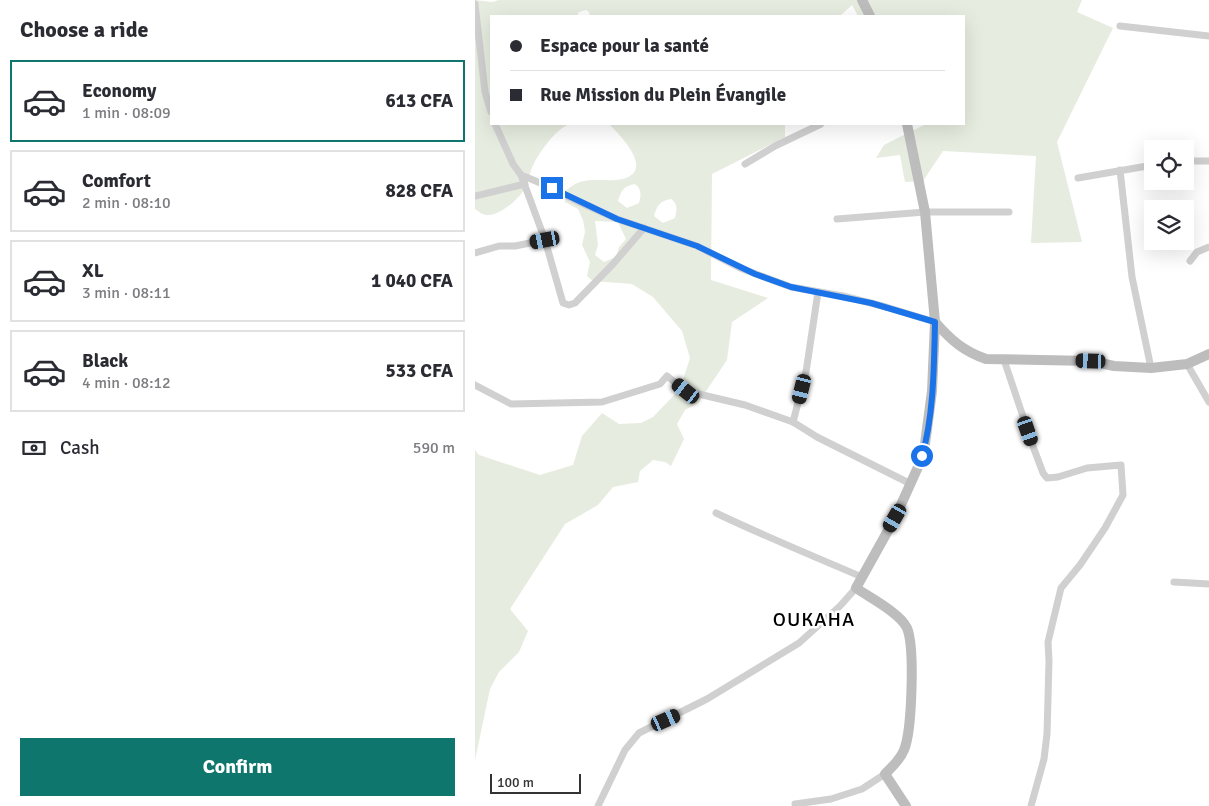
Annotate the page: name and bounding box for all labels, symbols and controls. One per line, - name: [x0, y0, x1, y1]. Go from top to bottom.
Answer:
- text: Choose a ride: [20, 16, 148, 43]
- text: Espace pour la santé: [540, 34, 709, 58]
- icon: car: [22, 79, 67, 124]
- text: Economy: [82, 79, 156, 103]
- text: Rue Mission du Plein Évangile: [540, 83, 786, 107]
- text: 613 CFA: [385, 89, 453, 113]
- text: 1 min · 08:09: [82, 103, 171, 123]
- map controls: [1144, 140, 1194, 250]
- button: locate: [1144, 140, 1194, 190]
- icon: car: [22, 169, 67, 214]
- text: Comfort: [82, 169, 151, 193]
- route end: [541, 177, 563, 199]
- text: 828 CFA: [385, 179, 453, 203]
- text: 2 min · 08:10: [82, 193, 171, 213]
- button: layers: [1144, 200, 1194, 250]
- car: [528, 230, 561, 250]
- icon: car: [22, 259, 67, 304]
- text: XL: [82, 259, 104, 283]
- text: 1 040 CFA: [371, 269, 453, 293]
- text: 3 min · 08:11: [82, 283, 171, 303]
- icon: car: [22, 349, 67, 394]
- text: Black: [82, 349, 128, 373]
- car: [1075, 353, 1106, 369]
- text: 533 CFA: [385, 359, 453, 383]
- text: 4 min · 08:12: [82, 373, 171, 393]
- car: [791, 373, 812, 405]
- car: [669, 376, 702, 406]
- car: [1016, 414, 1039, 448]
- icon: cash: [20, 434, 48, 462]
- text: Cash: [60, 436, 100, 460]
- text: 590 m: [413, 438, 455, 458]
- route start: [911, 445, 933, 467]
- car: [881, 501, 908, 535]
- district label: OUKAHA: [773, 607, 855, 632]
- car: [649, 707, 682, 733]
- button: Confirm: [20, 738, 455, 796]
- scale bar: [490, 771, 581, 794]
- text: 100 m: [497, 774, 534, 791]

